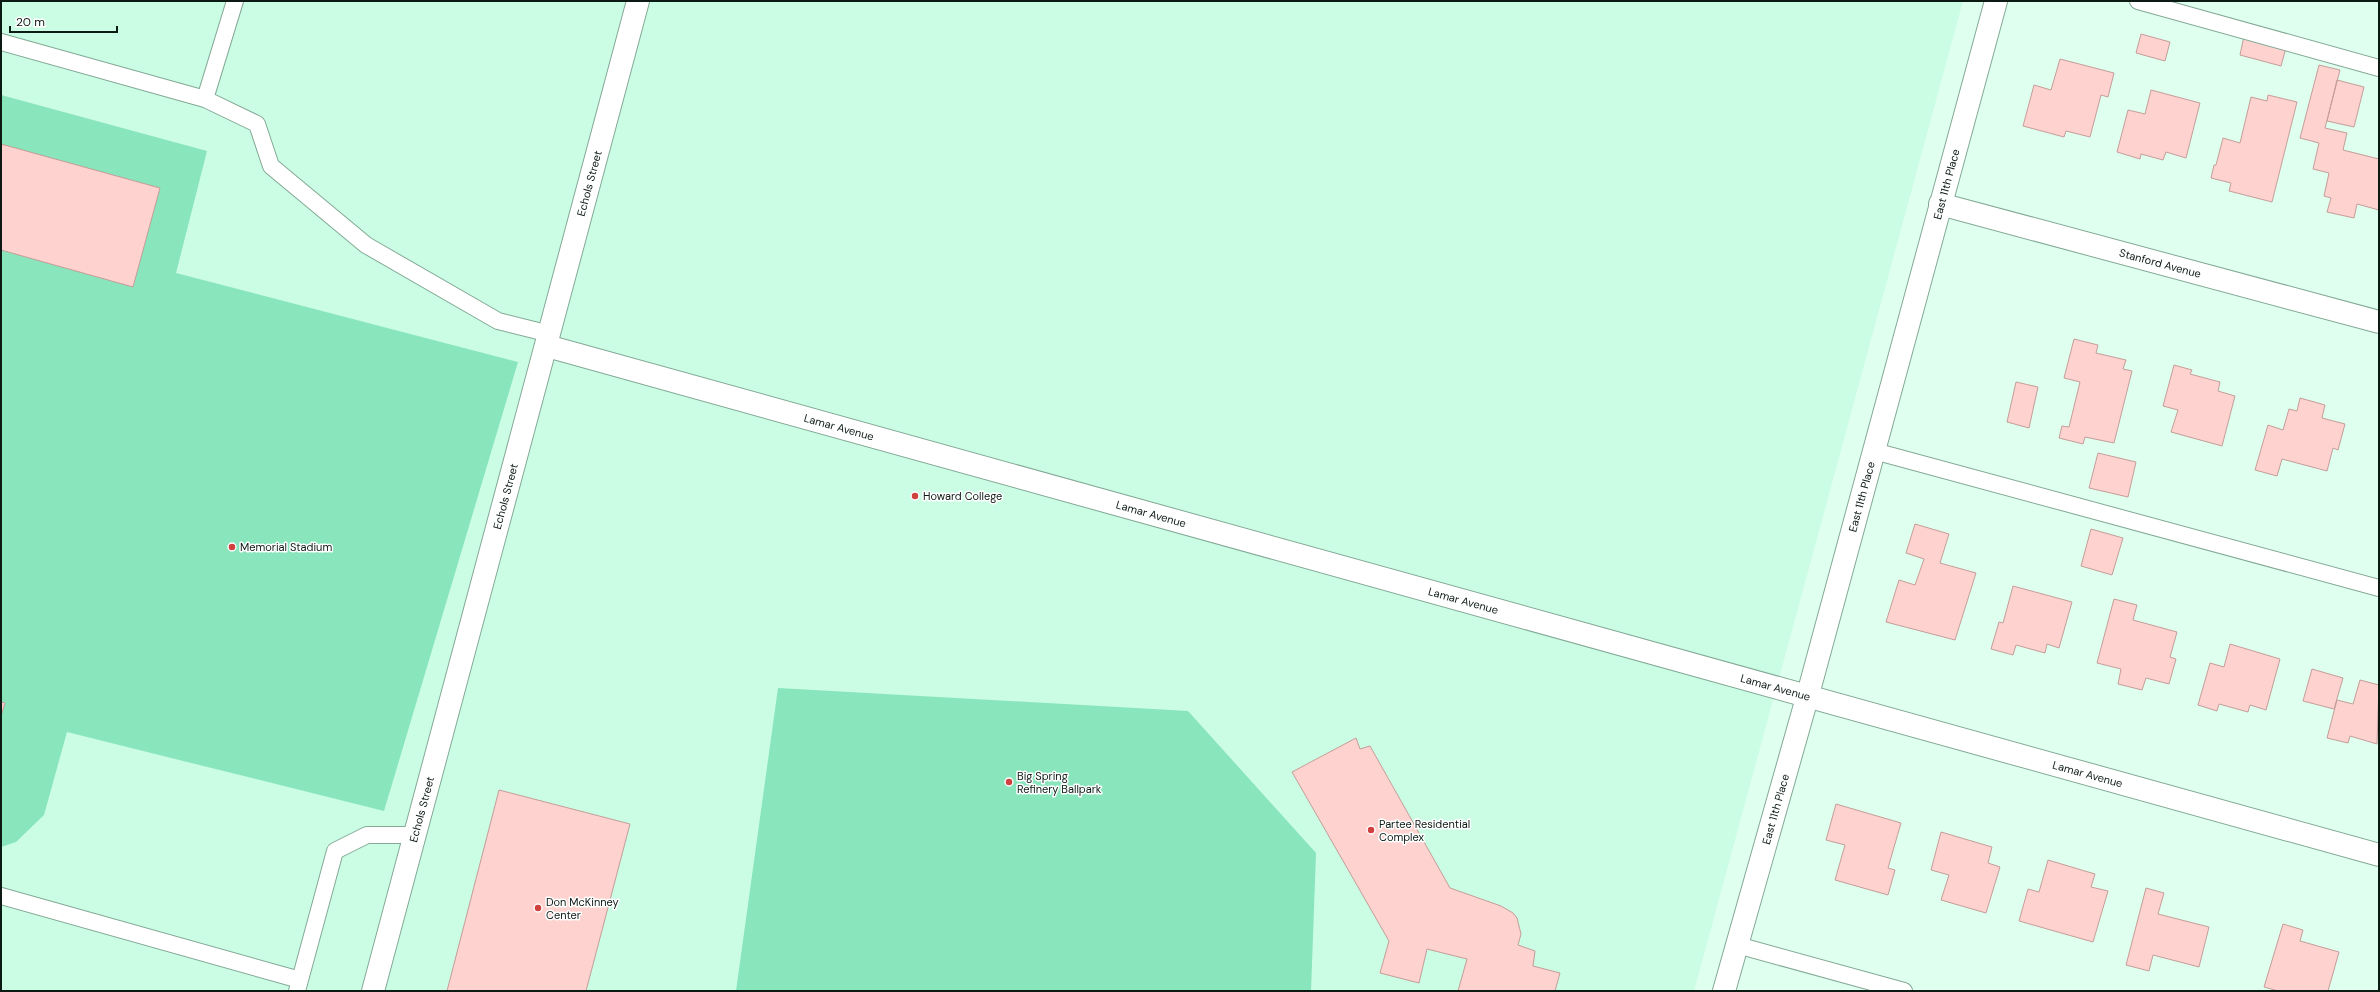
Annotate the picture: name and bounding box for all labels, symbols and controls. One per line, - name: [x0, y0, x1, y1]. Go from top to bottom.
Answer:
- scale bar: [10, 8, 117, 34]
- text: 20 m: [16, 14, 45, 30]
- street label: East 11th Place: [1930, 147, 1963, 221]
- street label: Echols Street: [574, 149, 605, 218]
- street label: Stanford Avenue: [2118, 245, 2203, 281]
- street label: Lamar Avenue: [802, 411, 876, 443]
- street label: East 11th Place: [1845, 460, 1878, 534]
- street label: Echols Street: [490, 462, 521, 531]
- place label: Howard College: [923, 489, 1002, 503]
- marker: Howard College: [910, 491, 920, 501]
- street label: Lamar Avenue: [1115, 497, 1188, 530]
- place label: Memorial Stadium: [240, 540, 332, 554]
- marker: Memorial Stadium: [227, 542, 237, 552]
- street label: Lamar Avenue: [1427, 584, 1500, 617]
- street label: Lamar Avenue: [1739, 671, 1812, 704]
- street label: Lamar Avenue: [2051, 758, 2124, 790]
- place label: Big Spring Refinery Ballpark: [1017, 769, 1102, 796]
- street label: East 11th Place: [1759, 772, 1792, 846]
- street label: Echols Street: [406, 775, 437, 844]
- marker: Big Spring Refinery Ballpark: [1004, 777, 1014, 787]
- place label: Partee Residential Complex: [1379, 817, 1470, 844]
- marker: Partee Residential Complex: [1366, 825, 1376, 835]
- place label: Don McKinney Center: [546, 895, 619, 922]
- marker: Don McKinney Center: [533, 903, 543, 913]

